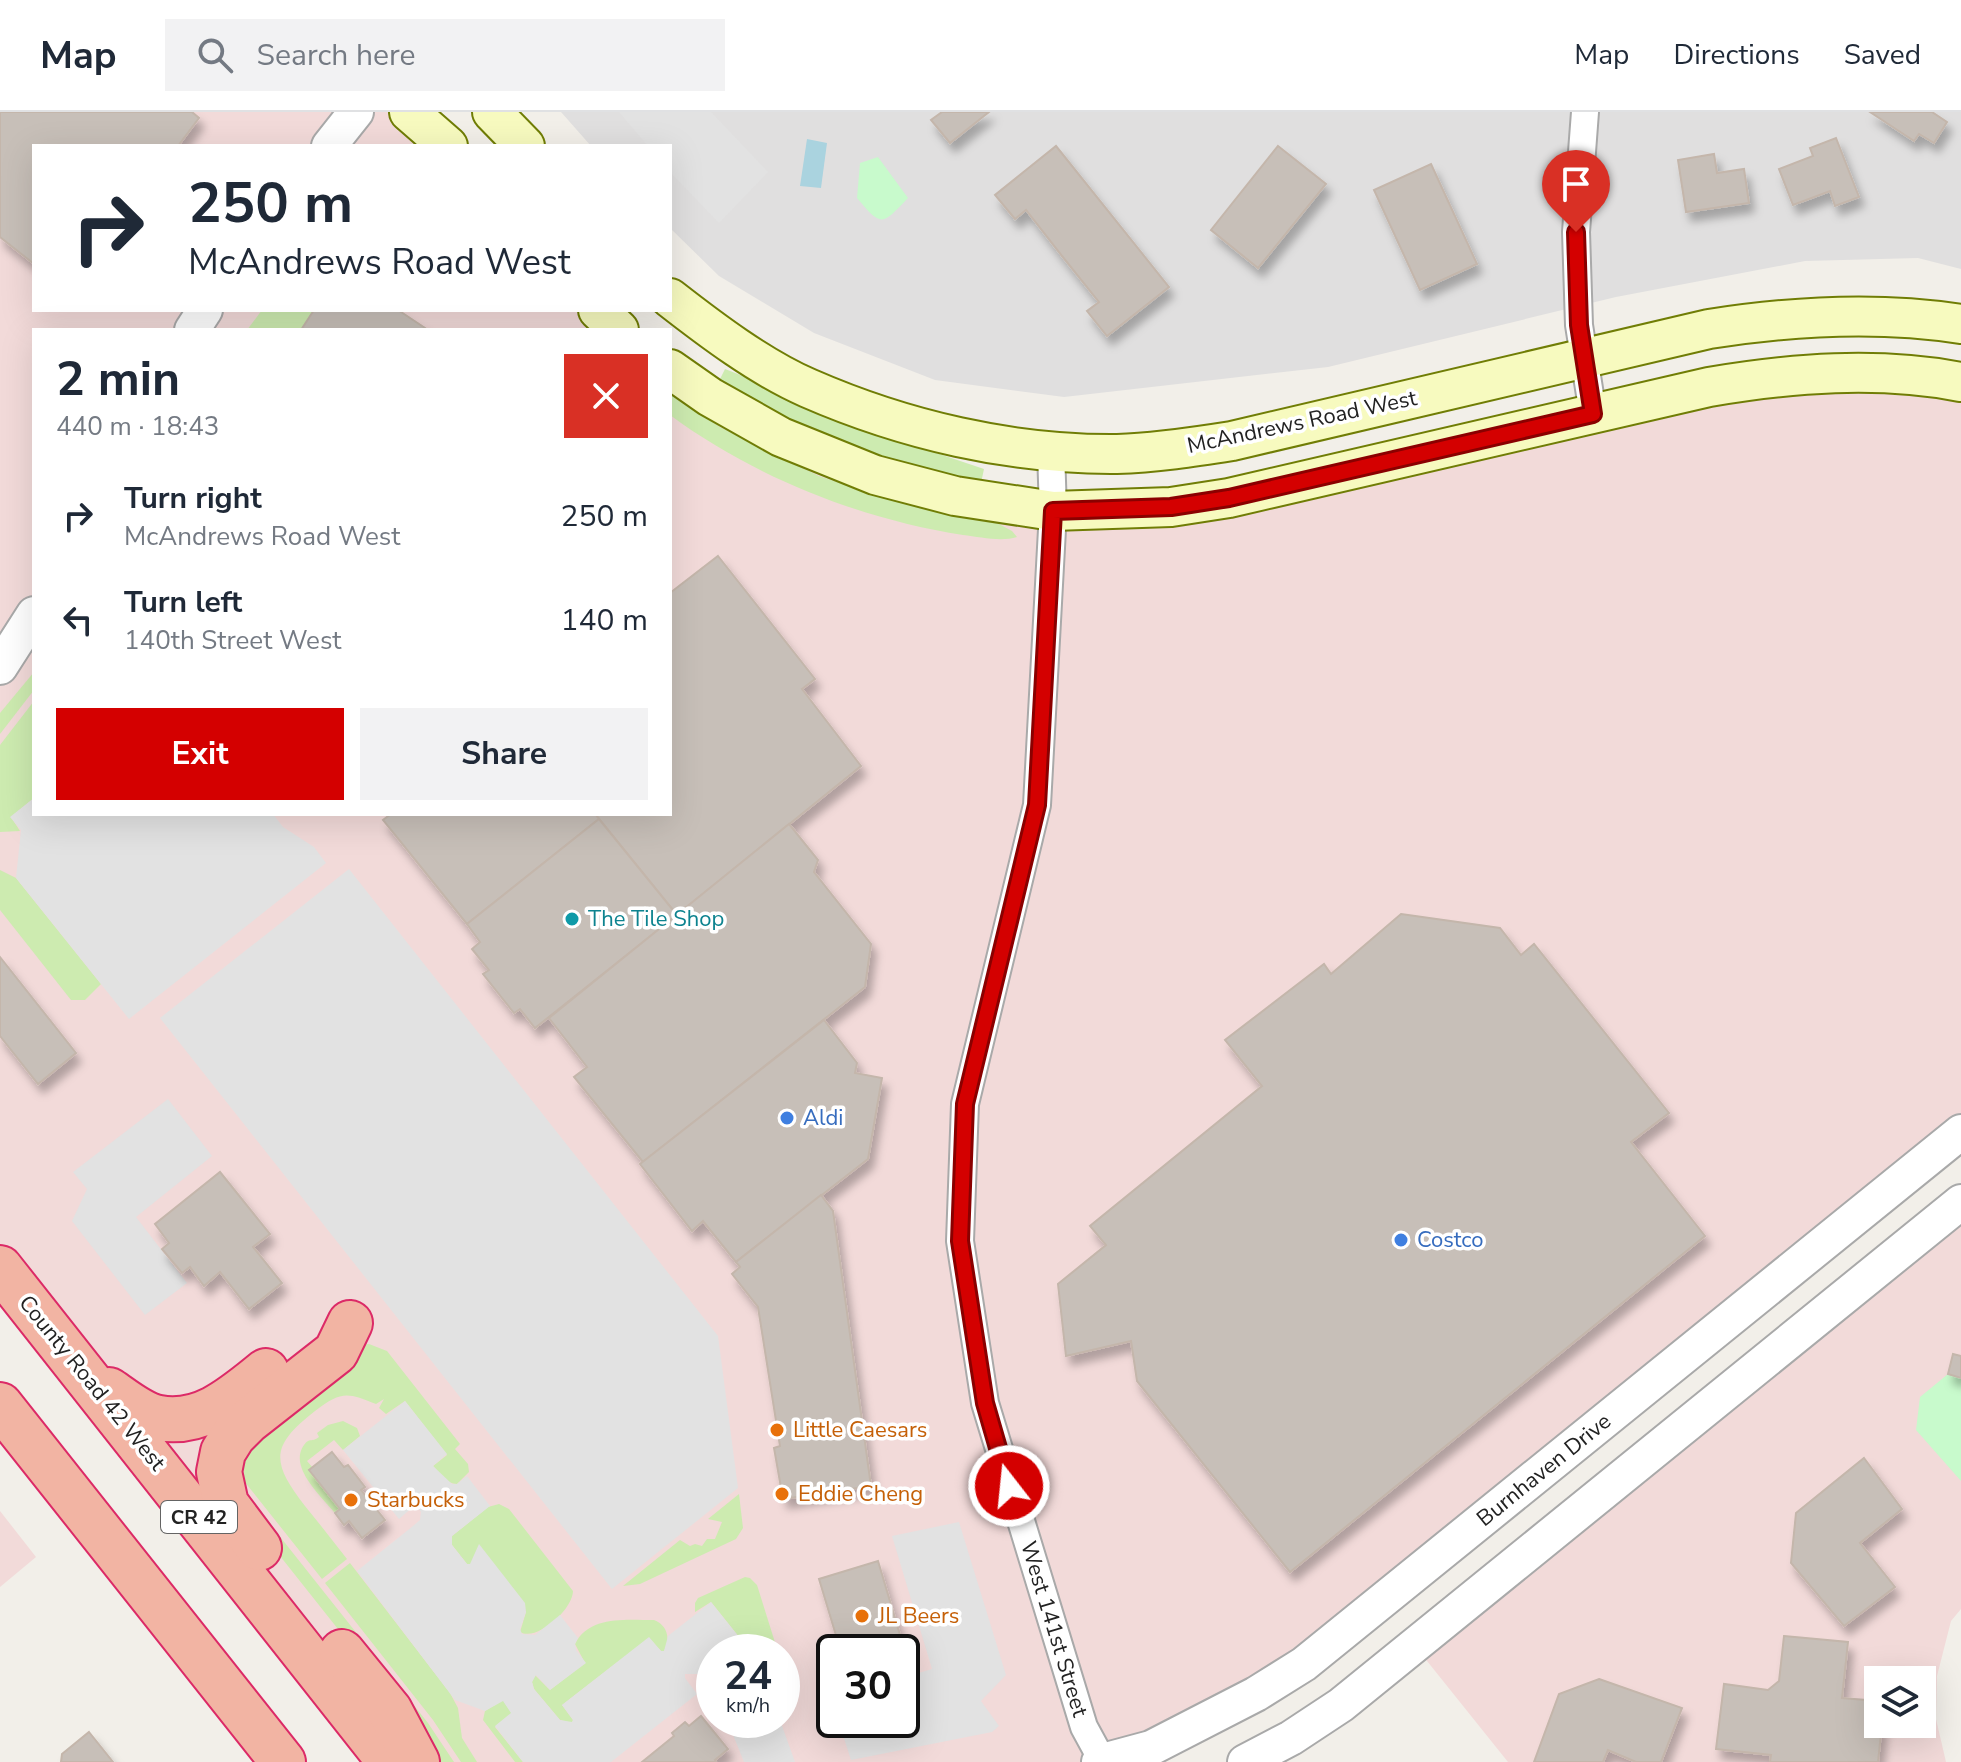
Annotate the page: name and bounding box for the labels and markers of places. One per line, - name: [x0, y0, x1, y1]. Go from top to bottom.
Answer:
- pin: [1542, 150, 1610, 232]
- place label: The Tile Shop: [588, 904, 724, 934]
- marker: The Tile Shop: [563, 910, 581, 928]
- place label: Aldi: [803, 1103, 843, 1133]
- marker: Aldi: [778, 1109, 796, 1127]
- place label: Costco: [1417, 1225, 1484, 1255]
- marker: Costco: [1392, 1231, 1410, 1249]
- place label: Little Caesars: [793, 1415, 927, 1445]
- marker: Little Caesars: [768, 1421, 786, 1439]
- place label: Eddie Cheng: [798, 1479, 923, 1509]
- place label: Starbucks: [367, 1485, 464, 1515]
- marker: Eddie Cheng: [773, 1485, 791, 1503]
- marker: Starbucks: [342, 1491, 360, 1509]
- place label: JL Beers: [877, 1601, 959, 1631]
- marker: JL Beers: [853, 1607, 871, 1625]

